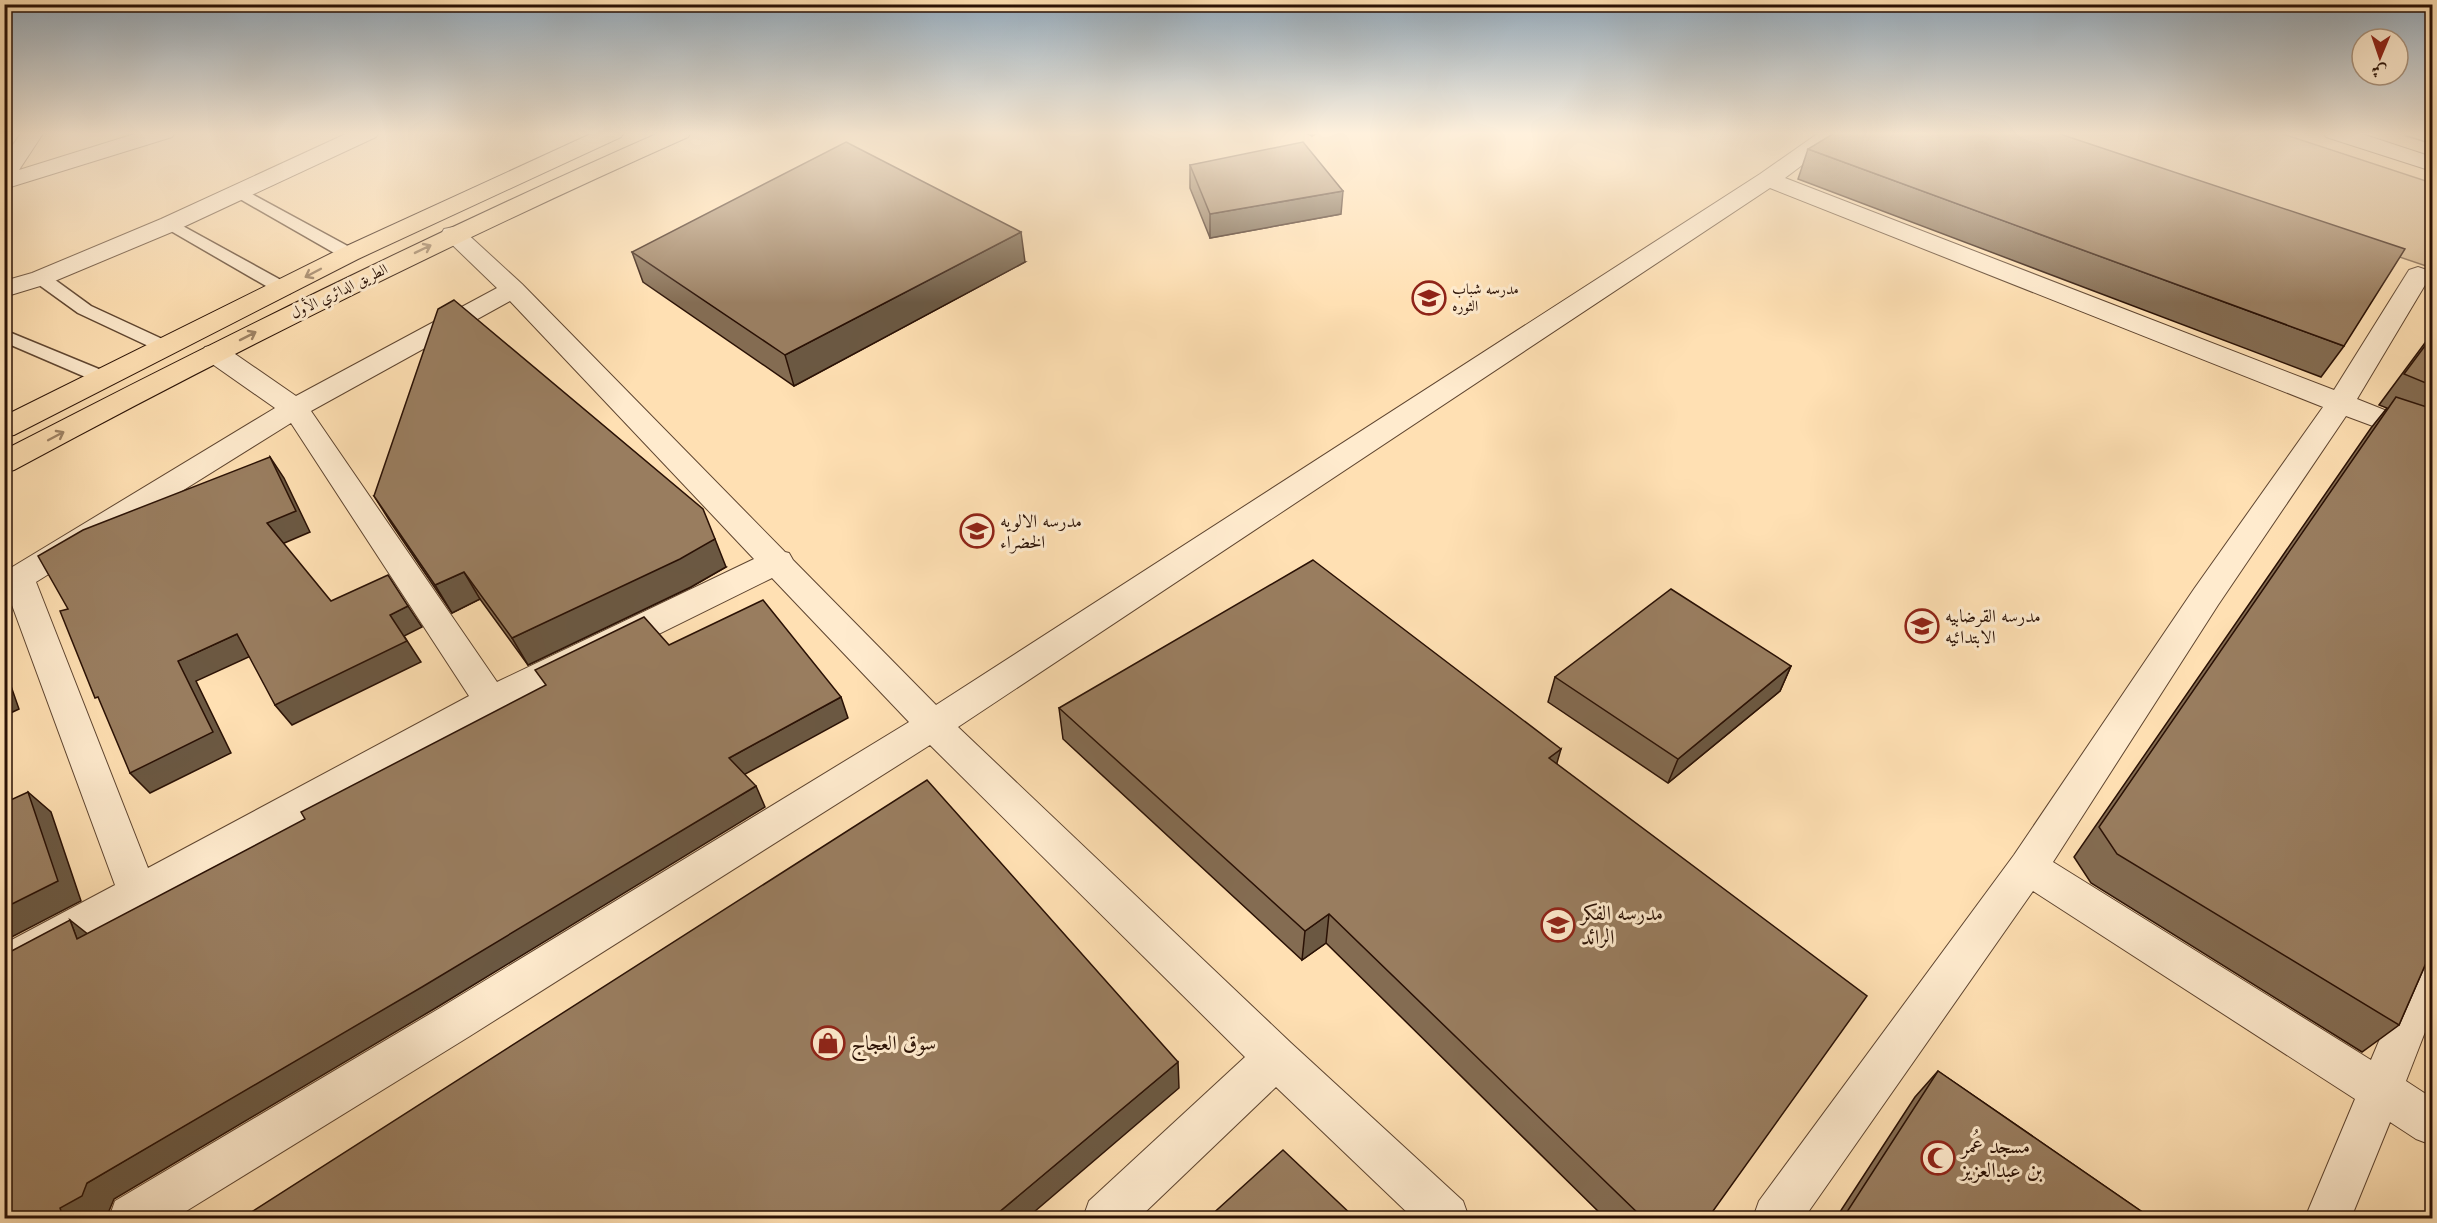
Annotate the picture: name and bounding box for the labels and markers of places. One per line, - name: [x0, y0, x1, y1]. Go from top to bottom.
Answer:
- school or university icon: مدرسه شباب الثوره: [1411, 280, 1447, 316]
- place label: مدرسه شباب الثوره: [1452, 283, 1519, 315]
- school or university icon: مدرسه الالويه الخضراء: [959, 513, 995, 549]
- place label: مدرسه الالويه الخضراء: [1000, 513, 1082, 554]
- school or university icon: مدرسه القرضابيه الابتدائيه: [1904, 608, 1940, 644]
- place label: مدرسه القرضابيه الابتدائيه: [1945, 608, 2041, 648]
- place label: مدرسه الفكر الرائد: [1579, 903, 1663, 949]
- school or university icon: مدرسه الفكر الرائد: [1540, 907, 1576, 943]
- shop icon: سوق العجاج: [810, 1025, 846, 1061]
- place label: سوق العجاج: [851, 1034, 936, 1062]
- place label: مسجد عُمر بن عبدالعزيز: [1959, 1128, 2043, 1183]
- mosque icon: مسجد عُمر بن عبدالعزيز: [1920, 1140, 1956, 1176]

